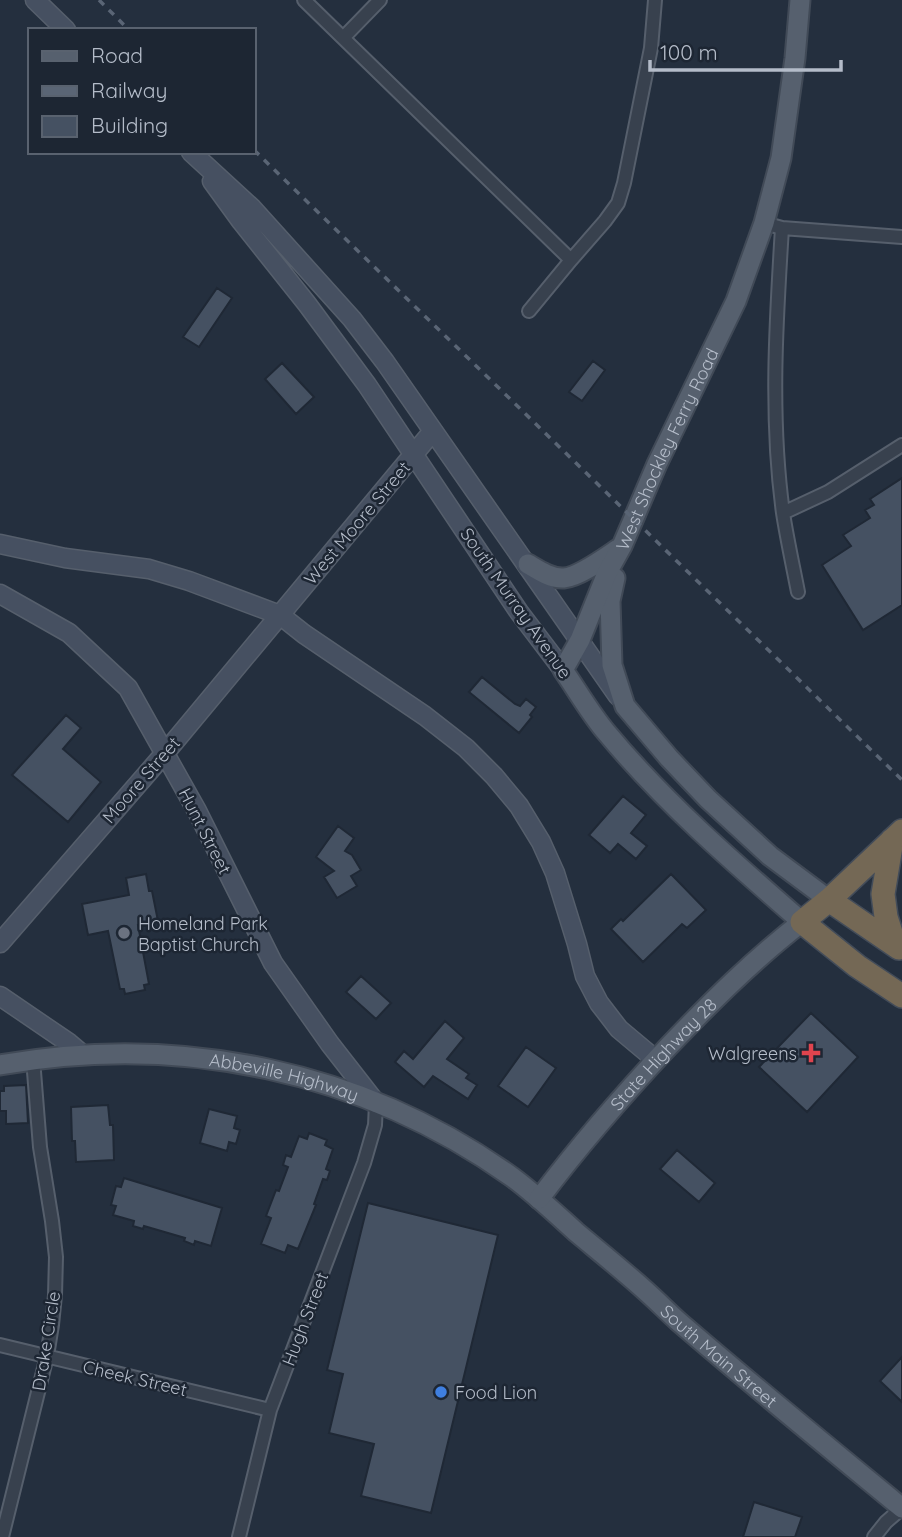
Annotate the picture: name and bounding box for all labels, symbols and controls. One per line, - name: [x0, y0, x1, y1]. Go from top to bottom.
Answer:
- legend: [28, 28, 256, 154]
- scale bar: [650, 28, 841, 72]
- text: 100 m: [660, 39, 718, 65]
- text: Road: [91, 42, 143, 68]
- text: Railway: [91, 77, 167, 103]
- text: Building: [91, 112, 168, 138]
- street label: West Shockley Ferry Road: [610, 344, 723, 553]
- street label: West Moore Street: [299, 457, 415, 589]
- street label: South Murray Avenue: [455, 523, 577, 683]
- street label: Moore Street: [97, 732, 185, 828]
- street label: Hunt Street: [173, 784, 237, 878]
- place label: Homeland Park Baptist Church: [138, 912, 268, 956]
- marker: Homeland Park Baptist Church: [116, 925, 132, 941]
- street label: State Highway 28: [605, 993, 721, 1115]
- place label: Walgreens: [708, 1042, 797, 1065]
- marker: Walgreens: [803, 1045, 819, 1061]
- street label: Abbeville Highway: [208, 1048, 362, 1106]
- street label: Hugh Street: [277, 1269, 333, 1369]
- street label: Drake Circle: [27, 1290, 65, 1392]
- street label: South Main Street: [656, 1299, 782, 1412]
- street label: Cheek Street: [81, 1355, 189, 1401]
- place label: Food Lion: [455, 1381, 537, 1404]
- marker: Food Lion: [433, 1384, 449, 1400]

